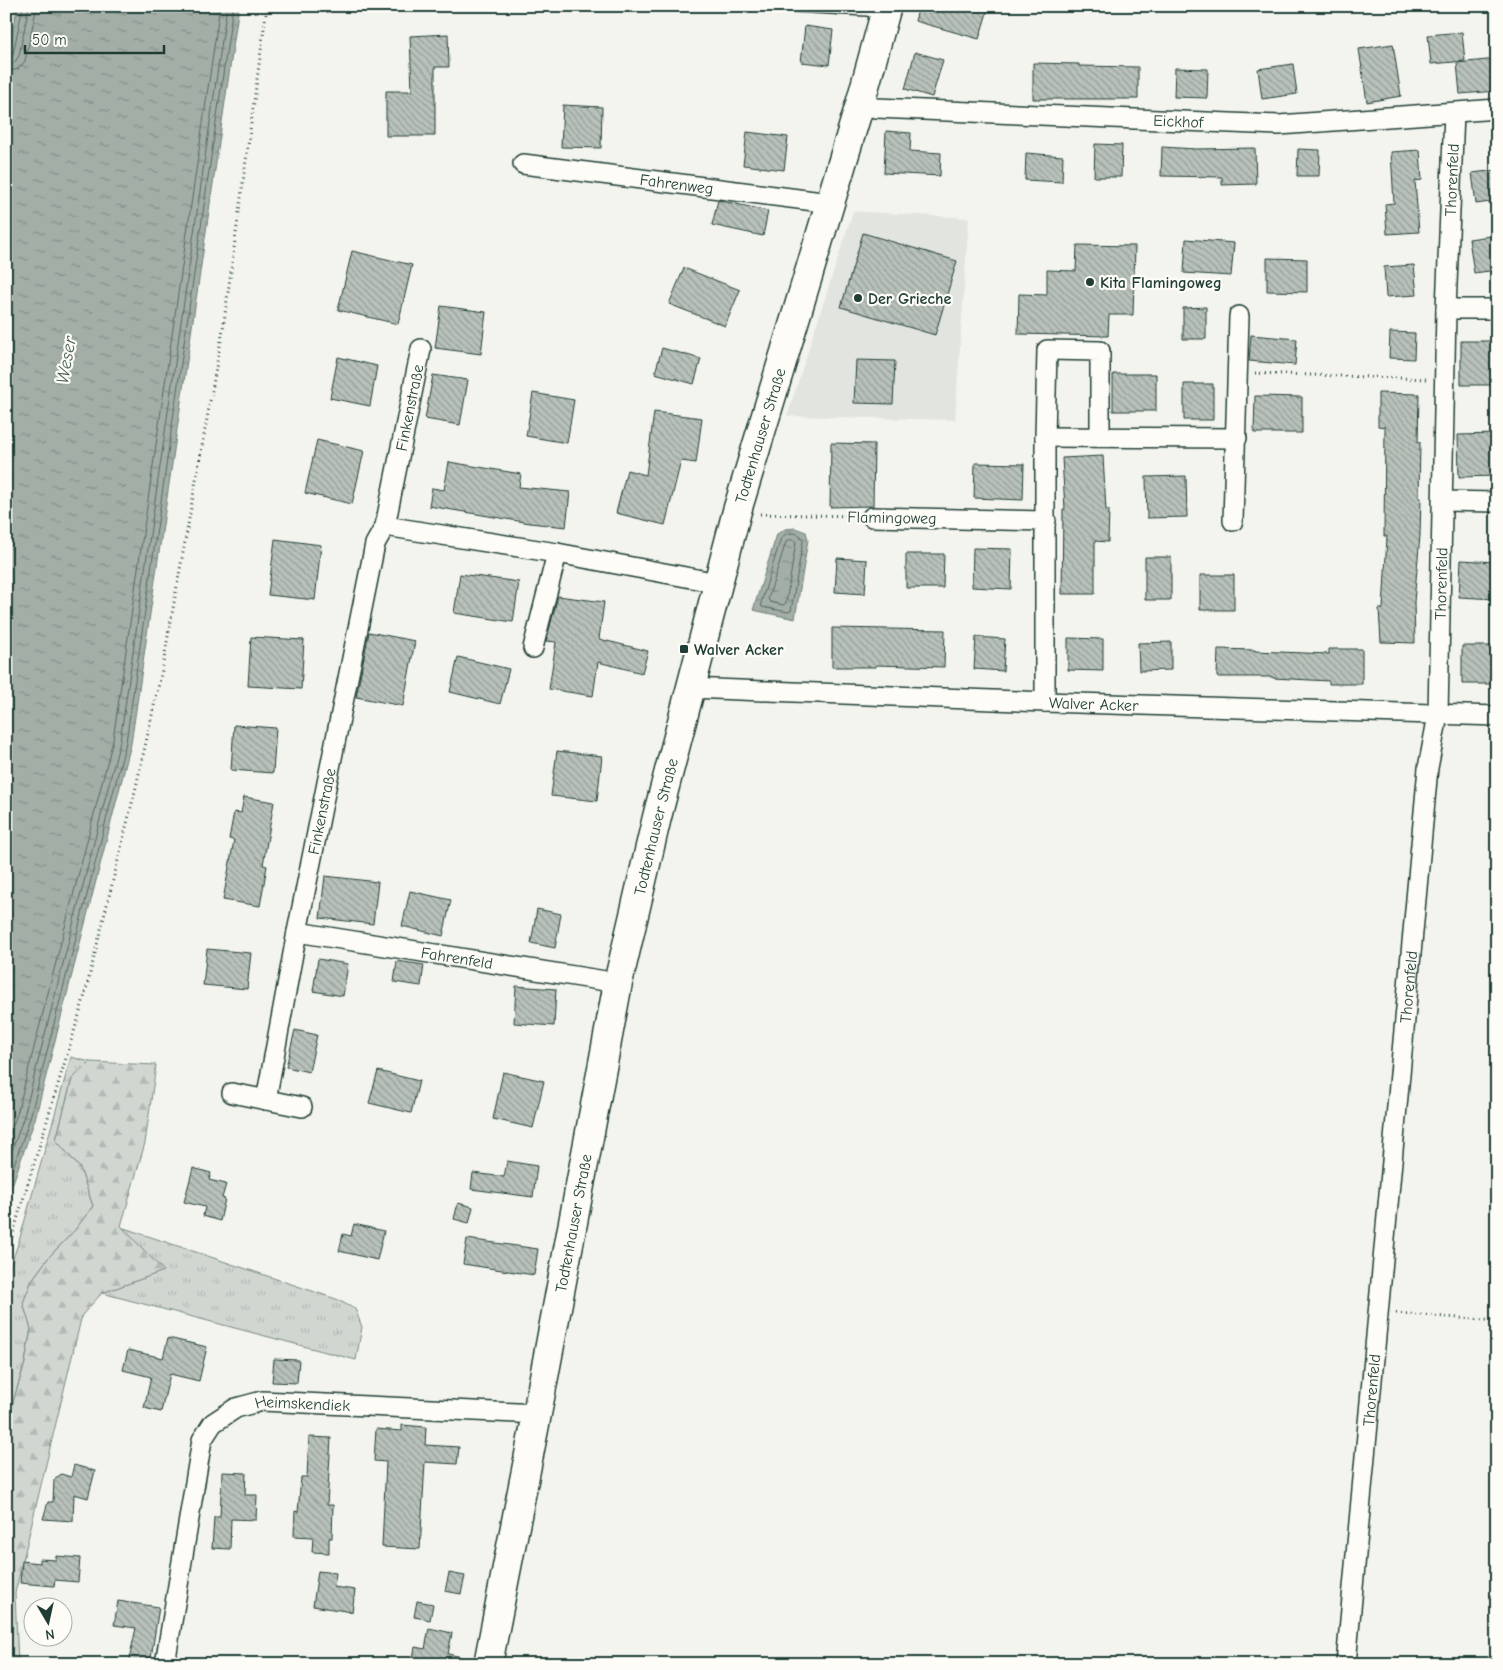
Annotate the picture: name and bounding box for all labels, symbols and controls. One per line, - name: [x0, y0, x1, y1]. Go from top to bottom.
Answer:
- scale bar: [25, 22, 164, 54]
- text: 50 m: [32, 31, 67, 49]
- street label: Eickhof: [1153, 112, 1205, 132]
- street label: Thorenfeld: [1442, 143, 1463, 217]
- street label: Fahrenweg: [639, 171, 714, 198]
- place label: Kita Flamingoweg: [1100, 274, 1222, 292]
- marker: Kita Flamingoweg: [1084, 276, 1096, 288]
- place label: Der Grieche: [868, 290, 951, 308]
- marker: Der Grieche: [852, 292, 864, 304]
- water label: Weser: [52, 334, 81, 385]
- street label: Finkenstraße: [392, 363, 428, 453]
- street label: Todtenhauser Straße: [732, 366, 790, 506]
- street label: Flamingoweg: [847, 508, 937, 528]
- street label: Thorenfeld: [1432, 547, 1451, 620]
- place label: Walver Acker: [694, 641, 784, 659]
- marker: Walver Acker: [678, 643, 690, 655]
- street label: Walver Acker: [1049, 694, 1139, 715]
- street label: Todtenhauser Straße: [631, 757, 682, 897]
- street label: Finkenstraße: [305, 767, 340, 856]
- street label: Fahrenfeld: [420, 944, 494, 973]
- street label: Thorenfeld: [1397, 950, 1421, 1024]
- street label: Todtenhauser Straße: [552, 1153, 596, 1294]
- street label: Thorenfeld: [1360, 1353, 1384, 1427]
- street label: Heimskendiek: [253, 1392, 351, 1415]
- north arrow: [22, 1598, 72, 1648]
- text: N: [44, 1625, 56, 1643]

